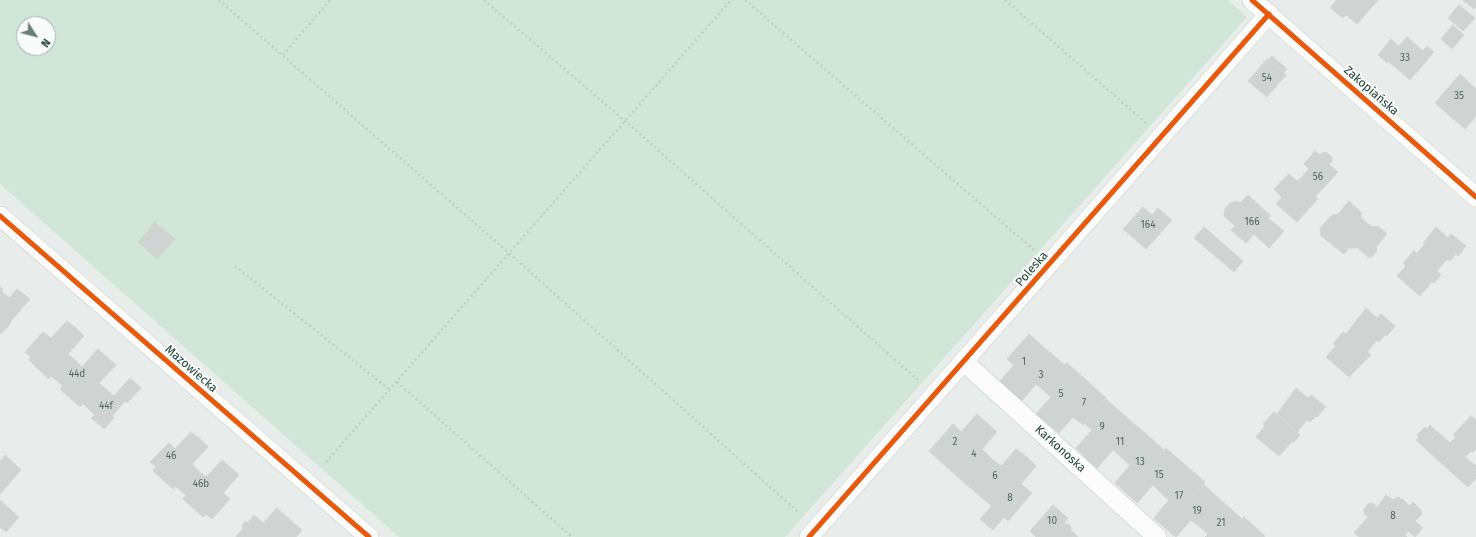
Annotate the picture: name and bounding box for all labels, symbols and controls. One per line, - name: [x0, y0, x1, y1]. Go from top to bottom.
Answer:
- north arrow: [16, 16, 56, 56]
- text: N: [38, 36, 53, 50]
- house number: 33: [1400, 52, 1410, 64]
- street label: Zakopiańska: [1341, 63, 1401, 119]
- house number: 54: [1262, 72, 1272, 84]
- house number: 35: [1454, 90, 1464, 102]
- house number: 56: [1313, 171, 1323, 183]
- house number: 166: [1245, 216, 1259, 228]
- house number: 164: [1141, 219, 1155, 231]
- street label: Poleska: [1013, 249, 1051, 289]
- street label: Mazowiecka: [162, 342, 220, 396]
- house number: 1: [1022, 356, 1026, 368]
- house number: 44d: [69, 368, 85, 380]
- house number: 3: [1039, 369, 1043, 381]
- house number: 5: [1058, 388, 1064, 400]
- house number: 7: [1082, 397, 1086, 409]
- house number: 44f: [99, 400, 113, 412]
- house number: 9: [1099, 421, 1105, 433]
- street label: Karkonoska: [1032, 422, 1088, 476]
- house number: 2: [953, 436, 957, 448]
- house number: 11: [1116, 436, 1124, 448]
- house number: 4: [971, 448, 977, 460]
- house number: 46: [166, 450, 176, 462]
- house number: 13: [1135, 456, 1145, 468]
- house number: 15: [1154, 469, 1164, 481]
- house number: 6: [992, 470, 998, 482]
- house number: 46b: [193, 478, 209, 490]
- house number: 17: [1175, 490, 1183, 502]
- house number: 8: [1007, 492, 1013, 504]
- house number: 19: [1192, 505, 1202, 517]
- house number: 8: [1390, 510, 1396, 522]
- house number: 10: [1047, 515, 1057, 527]
- house number: 21: [1216, 517, 1226, 529]

